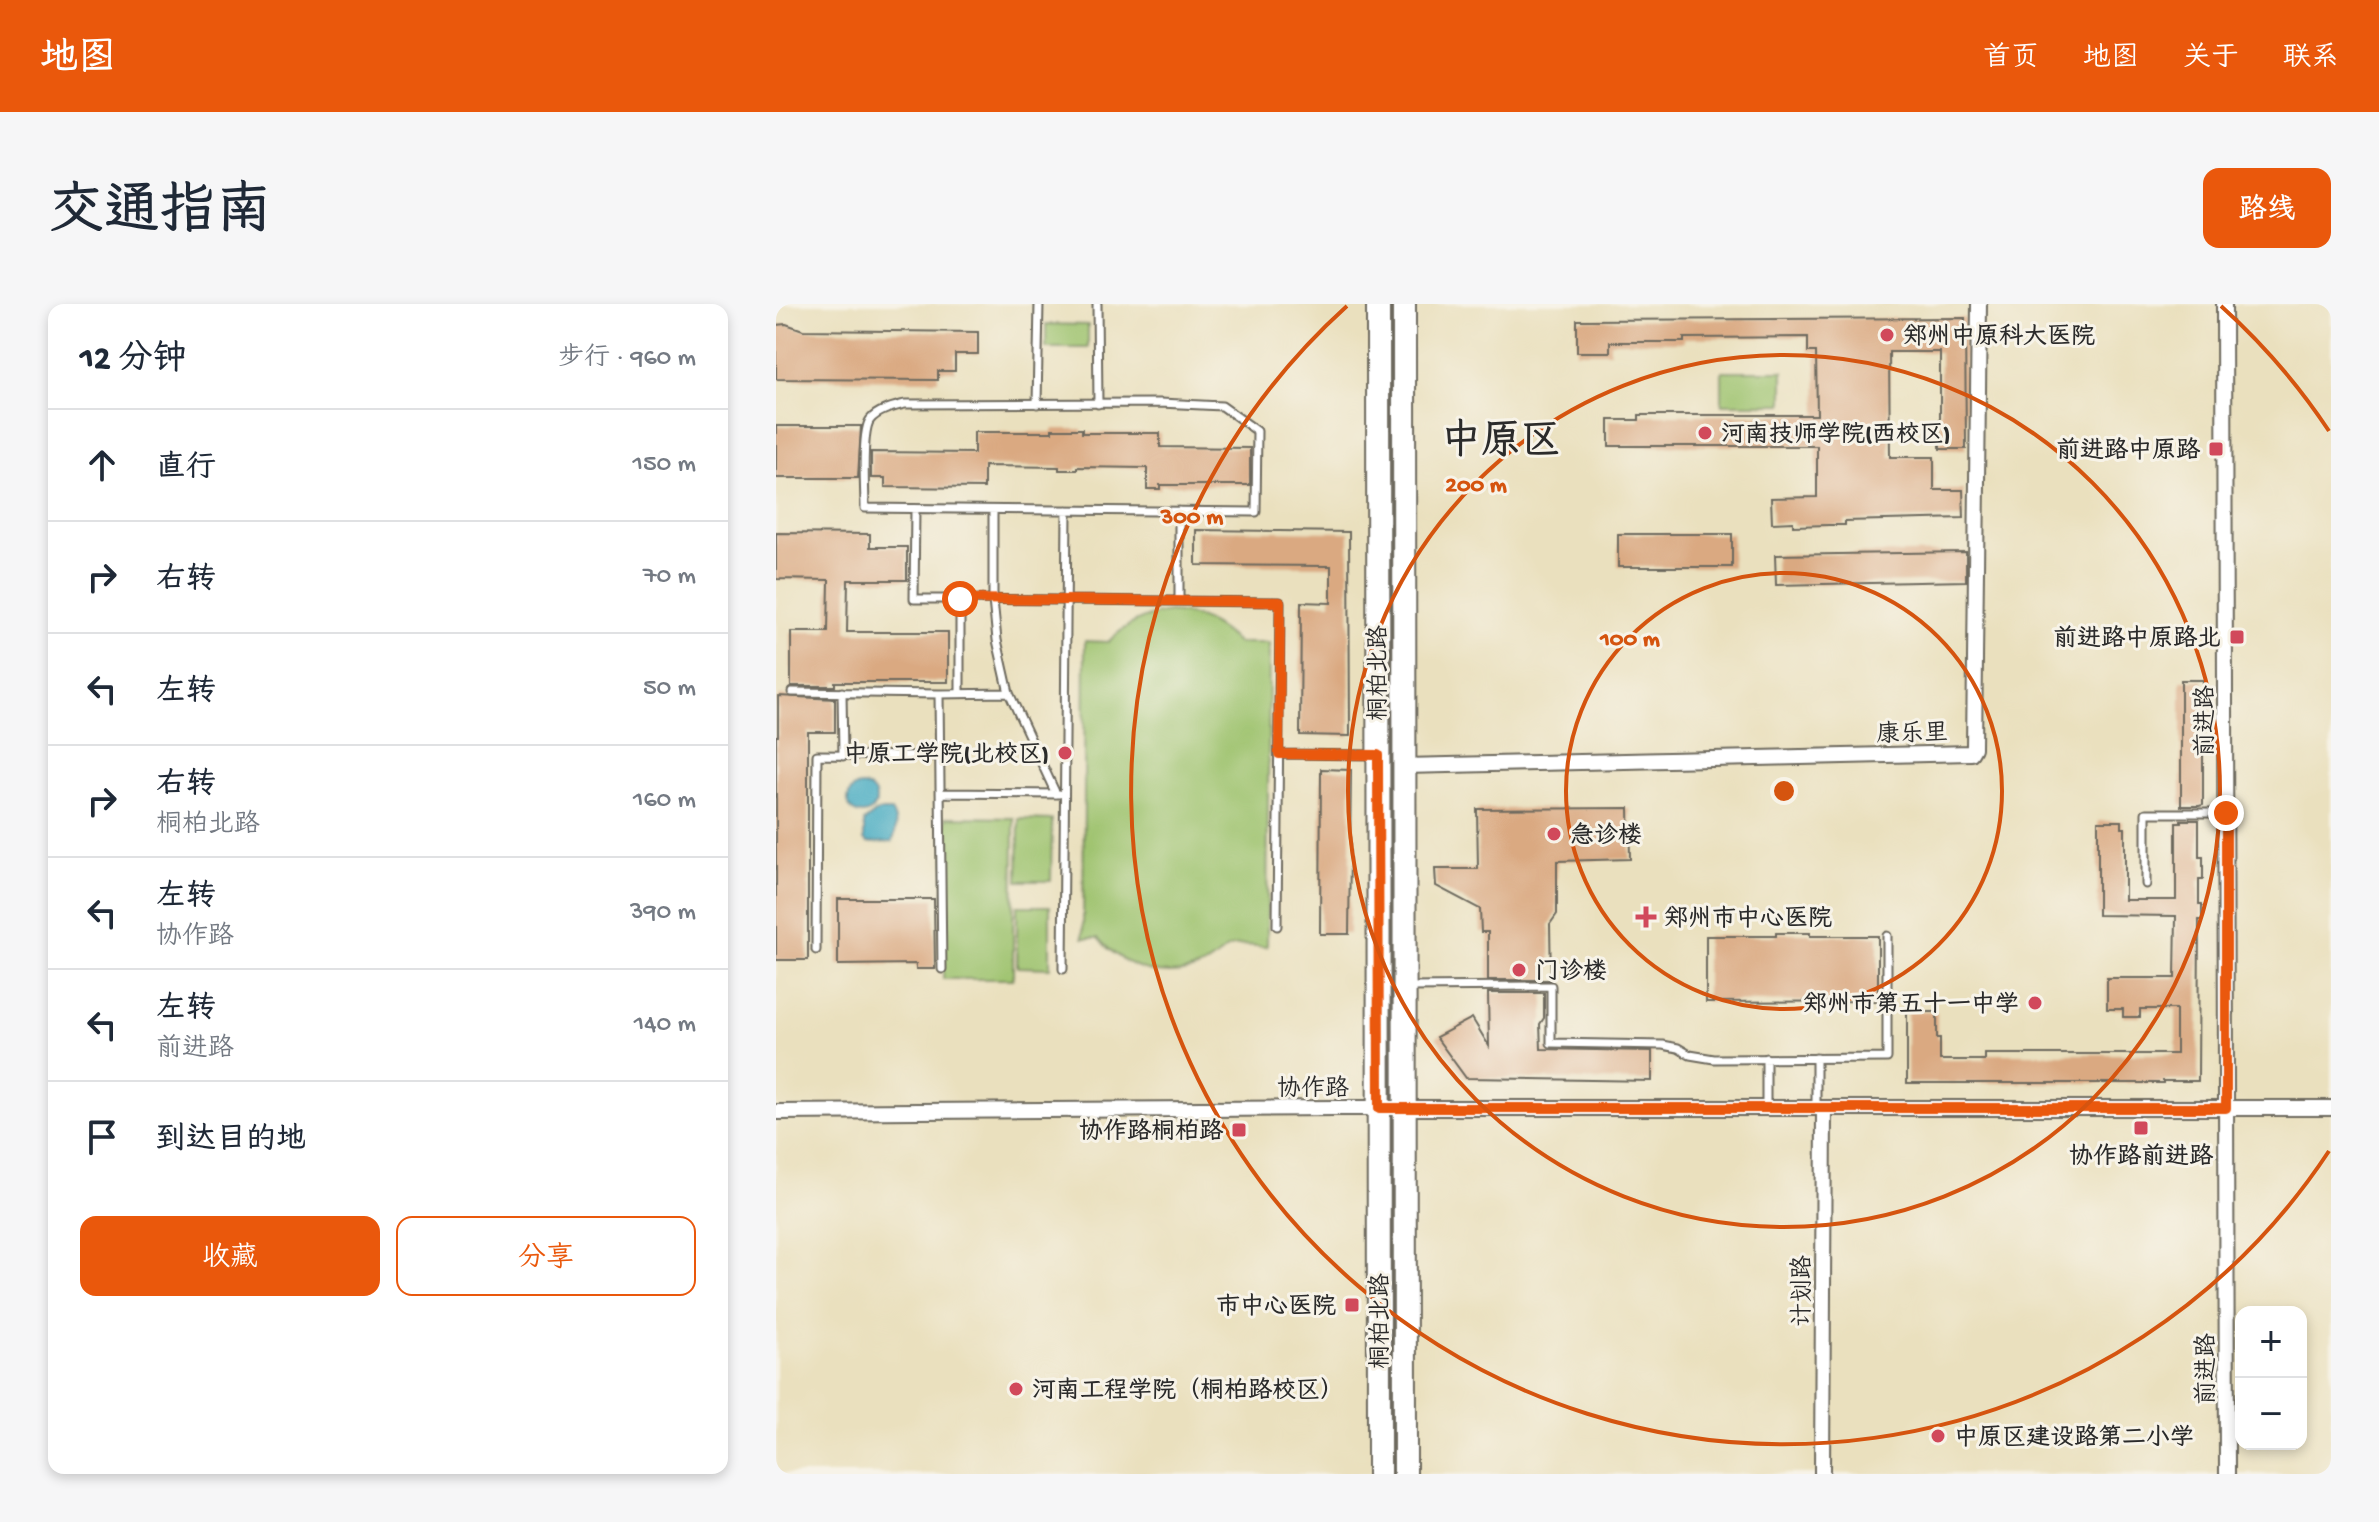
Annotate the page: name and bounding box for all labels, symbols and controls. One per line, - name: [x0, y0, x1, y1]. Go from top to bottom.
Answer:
- text: 地图: [40, 39, 116, 83]
- text: 首页: [1983, 43, 2039, 76]
- text: 地图: [2083, 43, 2139, 76]
- text: 关于: [2183, 43, 2239, 76]
- text: 联系: [2283, 43, 2339, 76]
- button: 路线: [2203, 168, 2331, 248]
- text: 交通指南: [48, 183, 272, 249]
- place label: 郑州中原科大医院: [1903, 323, 2095, 353]
- marker: 郑州中原科大医院: [1878, 326, 1896, 344]
- text: 12 分钟: [80, 341, 186, 381]
- text: 步行 · 960 m: [558, 344, 696, 375]
- district label: 中原区: [1441, 418, 1561, 468]
- place label: 河南技师学院(西校区): [1721, 421, 1951, 451]
- marker: 河南技师学院(西校区): [1696, 424, 1714, 442]
- place label: 前进路中原路: [2056, 436, 2201, 467]
- marker: 前进路中原路: [2207, 440, 2225, 458]
- icon: ahead: [80, 443, 124, 487]
- text: 150 m: [632, 450, 696, 481]
- text: 直行: [156, 452, 216, 487]
- text: 200 m: [1445, 472, 1507, 501]
- text: 300 m: [1160, 504, 1223, 533]
- icon: right: [80, 555, 124, 599]
- text: 70 m: [643, 562, 696, 593]
- text: 右转: [156, 564, 216, 599]
- route start: [942, 581, 978, 617]
- place label: 前进路中原路北: [2053, 624, 2221, 655]
- street label: 桐柏北路: [1364, 625, 1395, 721]
- text: 100 m: [1599, 626, 1660, 655]
- marker: 前进路中原路北: [2228, 628, 2246, 646]
- icon: left: [80, 667, 124, 711]
- text: 50 m: [643, 674, 696, 705]
- text: 左转: [156, 676, 216, 711]
- street label: 前进路: [2191, 685, 2222, 757]
- street label: 康乐里: [1876, 718, 1948, 751]
- place label: 中原工学院(北校区): [843, 741, 1049, 771]
- marker: 中原工学院(北校区): [1056, 744, 1074, 762]
- text: 右转: [156, 769, 216, 804]
- centre of rings: [1770, 777, 1798, 805]
- icon: right: [80, 779, 124, 823]
- text: 160 m: [633, 786, 696, 817]
- route end: [2208, 795, 2244, 831]
- text: 桐柏北路: [156, 811, 260, 842]
- place label: 急诊楼: [1570, 821, 1642, 852]
- marker: 急诊楼: [1545, 825, 1563, 843]
- text: 左转: [156, 881, 216, 916]
- icon: left: [80, 891, 124, 935]
- text: 390 m: [630, 898, 696, 929]
- place label: 郑州市中心医院: [1664, 905, 1832, 935]
- marker: 郑州市中心医院: [1635, 906, 1657, 928]
- text: 协作路: [156, 923, 234, 954]
- place label: 门诊楼: [1535, 958, 1607, 988]
- marker: 门诊楼: [1510, 961, 1528, 979]
- place label: 郑州市第五十一中学: [1803, 991, 2019, 1021]
- text: 左转: [156, 993, 216, 1028]
- marker: 郑州市第五十一中学: [2026, 994, 2044, 1012]
- icon: left: [80, 1003, 124, 1047]
- text: 140 m: [634, 1010, 696, 1041]
- text: 前进路: [156, 1035, 234, 1066]
- street label: 协作路: [1277, 1074, 1349, 1105]
- icon: arrive: [80, 1115, 124, 1159]
- place label: 协作路桐柏路: [1079, 1117, 1224, 1148]
- marker: 协作路前进路: [2132, 1119, 2150, 1137]
- marker: 协作路桐柏路: [1230, 1121, 1248, 1139]
- text: 到达目的地: [156, 1124, 306, 1159]
- place label: 协作路前进路: [2069, 1142, 2214, 1173]
- button: 收藏: [80, 1216, 380, 1296]
- button: 分享: [396, 1216, 696, 1296]
- street label: 计划路: [1788, 1255, 1819, 1327]
- street label: 桐柏北路: [1366, 1273, 1397, 1369]
- place label: 市中心医院: [1216, 1293, 1336, 1323]
- marker: 市中心医院: [1343, 1296, 1361, 1314]
- map controls: [2235, 1306, 2307, 1450]
- button: +: [2235, 1306, 2307, 1378]
- street label: 前进路: [2192, 1333, 2223, 1405]
- place label: 河南工程学院（桐柏路校区）: [1032, 1376, 1344, 1407]
- button: −: [2235, 1378, 2307, 1450]
- marker: 河南工程学院（桐柏路校区）: [1007, 1380, 1025, 1398]
- place label: 中原区建设路第二小学: [1954, 1423, 2194, 1454]
- marker: 中原区建设路第二小学: [1929, 1427, 1947, 1445]

